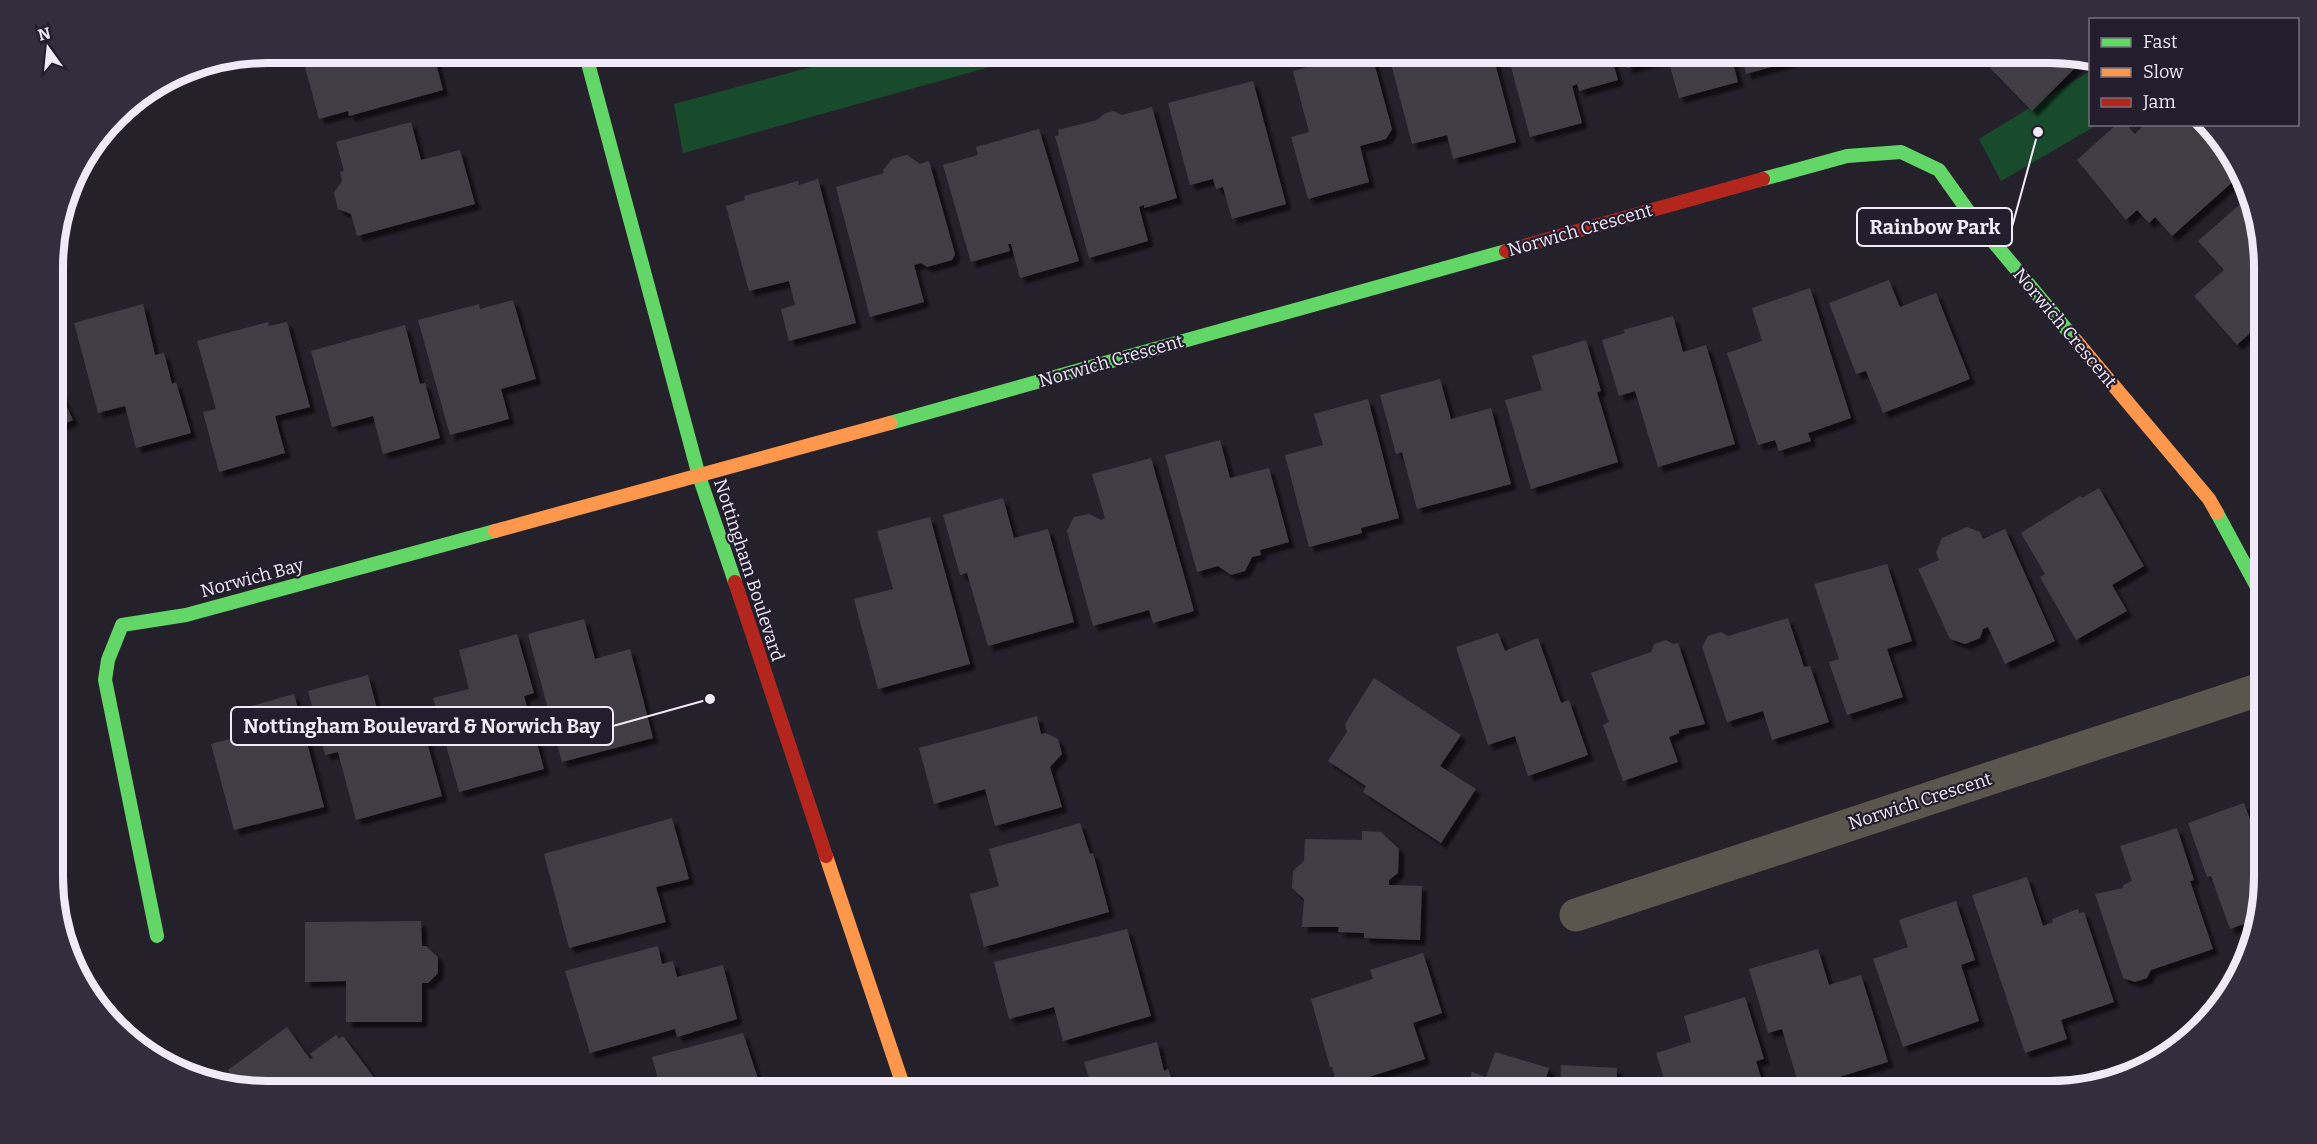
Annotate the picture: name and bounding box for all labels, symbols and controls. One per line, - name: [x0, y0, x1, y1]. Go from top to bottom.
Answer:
- north arrow: [18, 18, 78, 78]
- legend: [2089, 18, 2299, 126]
- text: N: [36, 23, 53, 45]
- text: Fast: [2143, 31, 2178, 53]
- text: Slow: [2143, 61, 2184, 83]
- text: Jam: [2142, 91, 2176, 113]
- street label: Norwich Crescent: [1505, 199, 1655, 261]
- callout: Rainbow Park: [1857, 208, 2012, 246]
- text: Rainbow Park: [1870, 215, 2001, 239]
- street label: Norwich Crescent: [2009, 264, 2122, 393]
- street label: Norwich Crescent: [1036, 330, 1186, 392]
- street label: Nottingham Boulevard: [709, 476, 789, 664]
- street label: Norwich Bay: [198, 554, 306, 602]
- callout: Nottingham Boulevard & Norwich Bay: [231, 707, 613, 745]
- text: Nottingham Boulevard & Norwich Bay: [243, 714, 602, 738]
- street label: Norwich Crescent: [1846, 767, 1995, 835]

